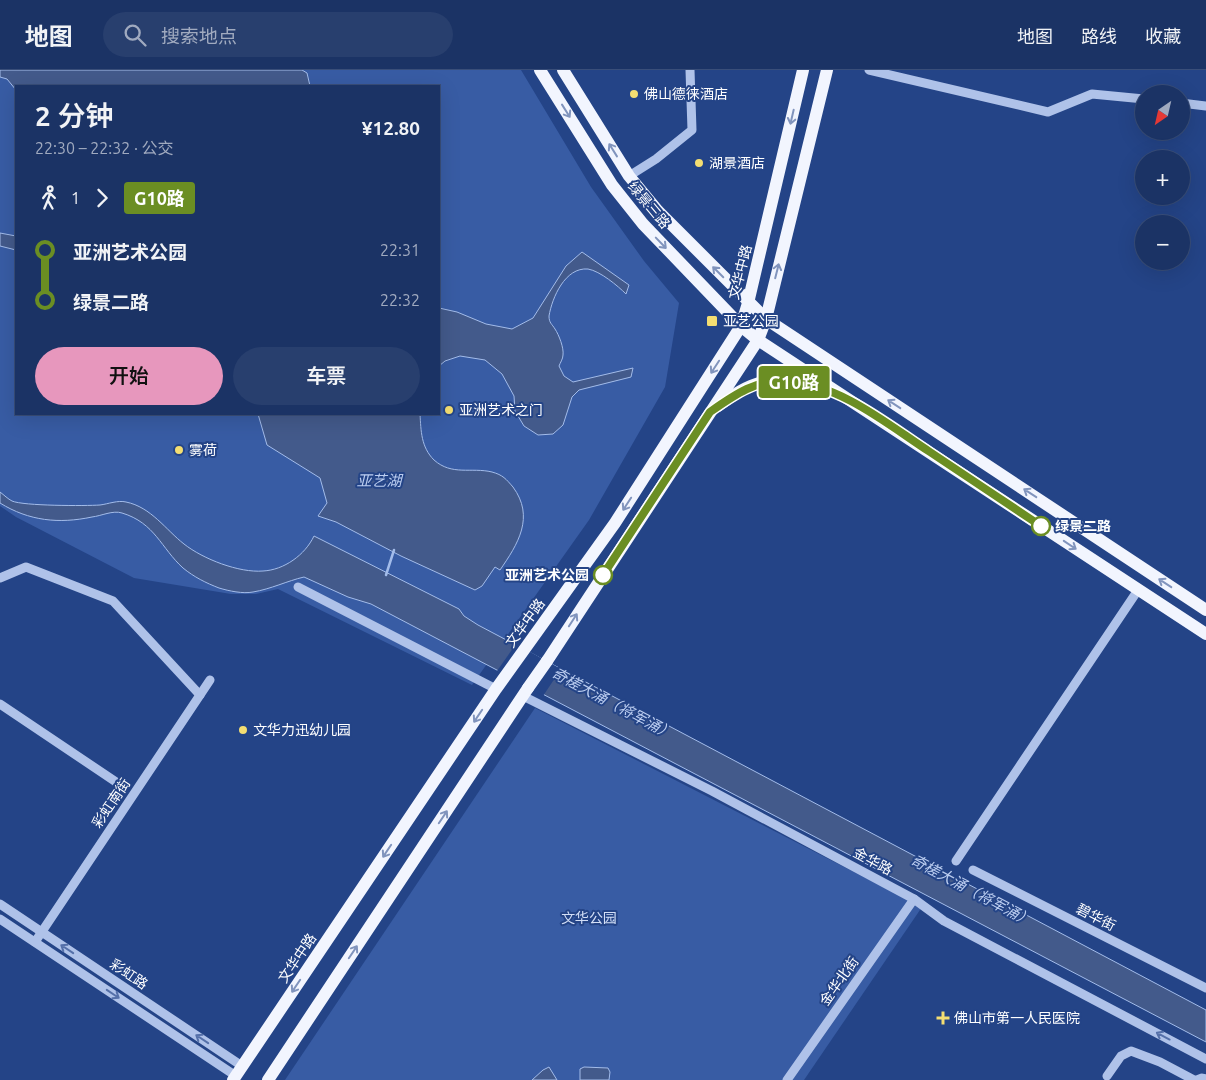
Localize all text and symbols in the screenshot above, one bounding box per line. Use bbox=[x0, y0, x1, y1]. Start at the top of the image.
search box bbox=[103, 12, 453, 57]
icon: search bbox=[121, 21, 149, 49]
text: 地图 bbox=[25, 23, 73, 50]
text: 搜索地点 bbox=[161, 25, 237, 47]
text: 地图 bbox=[1017, 26, 1053, 46]
text: 路线 bbox=[1081, 26, 1117, 46]
text: 收藏 bbox=[1145, 26, 1181, 46]
north arrow bbox=[1135, 85, 1190, 140]
map controls bbox=[1135, 85, 1190, 270]
place label: 佛山德徕酒店 bbox=[644, 86, 728, 102]
marker: 佛山德徕酒店 bbox=[628, 88, 640, 100]
text: 2 分钟 bbox=[35, 100, 113, 131]
one-way arrow bbox=[562, 104, 572, 118]
one-way arrow bbox=[787, 109, 796, 125]
text: ¥12.80 bbox=[362, 117, 420, 139]
text: 22:30 – 22:32 · 公交 bbox=[35, 139, 174, 157]
one-way arrow bbox=[607, 143, 617, 157]
button: + bbox=[1135, 150, 1190, 205]
place label: 湖景酒店 bbox=[709, 155, 765, 171]
marker: 湖景酒店 bbox=[693, 157, 705, 169]
street label: 绿景三路 bbox=[625, 178, 673, 232]
icon: walk bbox=[35, 184, 63, 212]
icon: forward bbox=[88, 184, 116, 212]
text: G10路 bbox=[134, 188, 185, 208]
text: 1 bbox=[71, 189, 80, 207]
button: − bbox=[1135, 215, 1190, 270]
one-way arrow bbox=[655, 237, 667, 249]
text: 亚洲艺术公园 bbox=[73, 241, 187, 263]
text: 22:31 bbox=[380, 241, 420, 259]
street label: 文华中路 bbox=[725, 243, 755, 301]
one-way arrow bbox=[773, 264, 782, 280]
one-way arrow bbox=[712, 266, 724, 278]
text: 绿景二路 bbox=[73, 291, 149, 313]
text: 22:32 bbox=[380, 291, 420, 309]
place label: 亚艺公园 bbox=[723, 313, 779, 329]
marker: 亚艺公园 bbox=[705, 314, 719, 328]
button: 开始 bbox=[35, 347, 223, 405]
button: 车票 bbox=[233, 347, 420, 405]
one-way arrow bbox=[709, 359, 719, 373]
line badge: G10路 bbox=[759, 366, 829, 398]
text: G10路 bbox=[769, 372, 819, 392]
one-way arrow bbox=[888, 398, 902, 408]
place label: 亚洲艺术之门 bbox=[459, 402, 543, 418]
marker: 亚洲艺术之门 bbox=[443, 404, 455, 416]
place label: 雾荷 bbox=[189, 442, 217, 458]
marker: 雾荷 bbox=[173, 444, 185, 456]
water label: 亚艺湖 bbox=[356, 472, 403, 489]
one-way arrow bbox=[1023, 488, 1037, 498]
one-way arrow bbox=[622, 496, 632, 510]
marker: 绿景二路 bbox=[1031, 516, 1051, 536]
place label: 绿景二路 bbox=[1055, 518, 1111, 534]
one-way arrow bbox=[1063, 540, 1077, 550]
marker: 亚洲艺术公园 bbox=[593, 565, 613, 585]
place label: 亚洲艺术公园 bbox=[505, 567, 589, 583]
one-way arrow bbox=[1159, 578, 1173, 588]
street label: 文华中路 bbox=[502, 596, 548, 650]
one-way arrow bbox=[568, 613, 579, 627]
water label: 奇槎大涌（将军涌） bbox=[549, 664, 677, 742]
one-way arrow bbox=[473, 709, 483, 723]
place label: 文华力迅幼儿园 bbox=[253, 722, 351, 738]
marker: 文华力迅幼儿园 bbox=[237, 724, 249, 736]
street label: 彩虹南街 bbox=[89, 775, 133, 831]
one-way arrow bbox=[438, 810, 448, 824]
one-way arrow bbox=[382, 844, 392, 858]
street label: 金华路 bbox=[851, 844, 895, 878]
water label: 奇槎大涌（将军涌） bbox=[908, 851, 1036, 929]
street label: 碧华街 bbox=[1074, 900, 1118, 934]
park label: 文华公园 bbox=[561, 910, 617, 926]
street label: 文华中路 bbox=[275, 930, 319, 986]
one-way arrow bbox=[60, 943, 74, 954]
one-way arrow bbox=[348, 945, 358, 959]
street label: 金华北街 bbox=[816, 953, 862, 1009]
street label: 彩虹路 bbox=[107, 956, 151, 992]
one-way arrow bbox=[291, 978, 301, 992]
one-way arrow bbox=[106, 989, 120, 999]
place label: 佛山市第一人民医院 bbox=[954, 1010, 1080, 1026]
marker: 佛山市第一人民医院 bbox=[936, 1011, 950, 1025]
one-way arrow bbox=[1156, 1031, 1171, 1040]
one-way arrow bbox=[195, 1034, 209, 1044]

